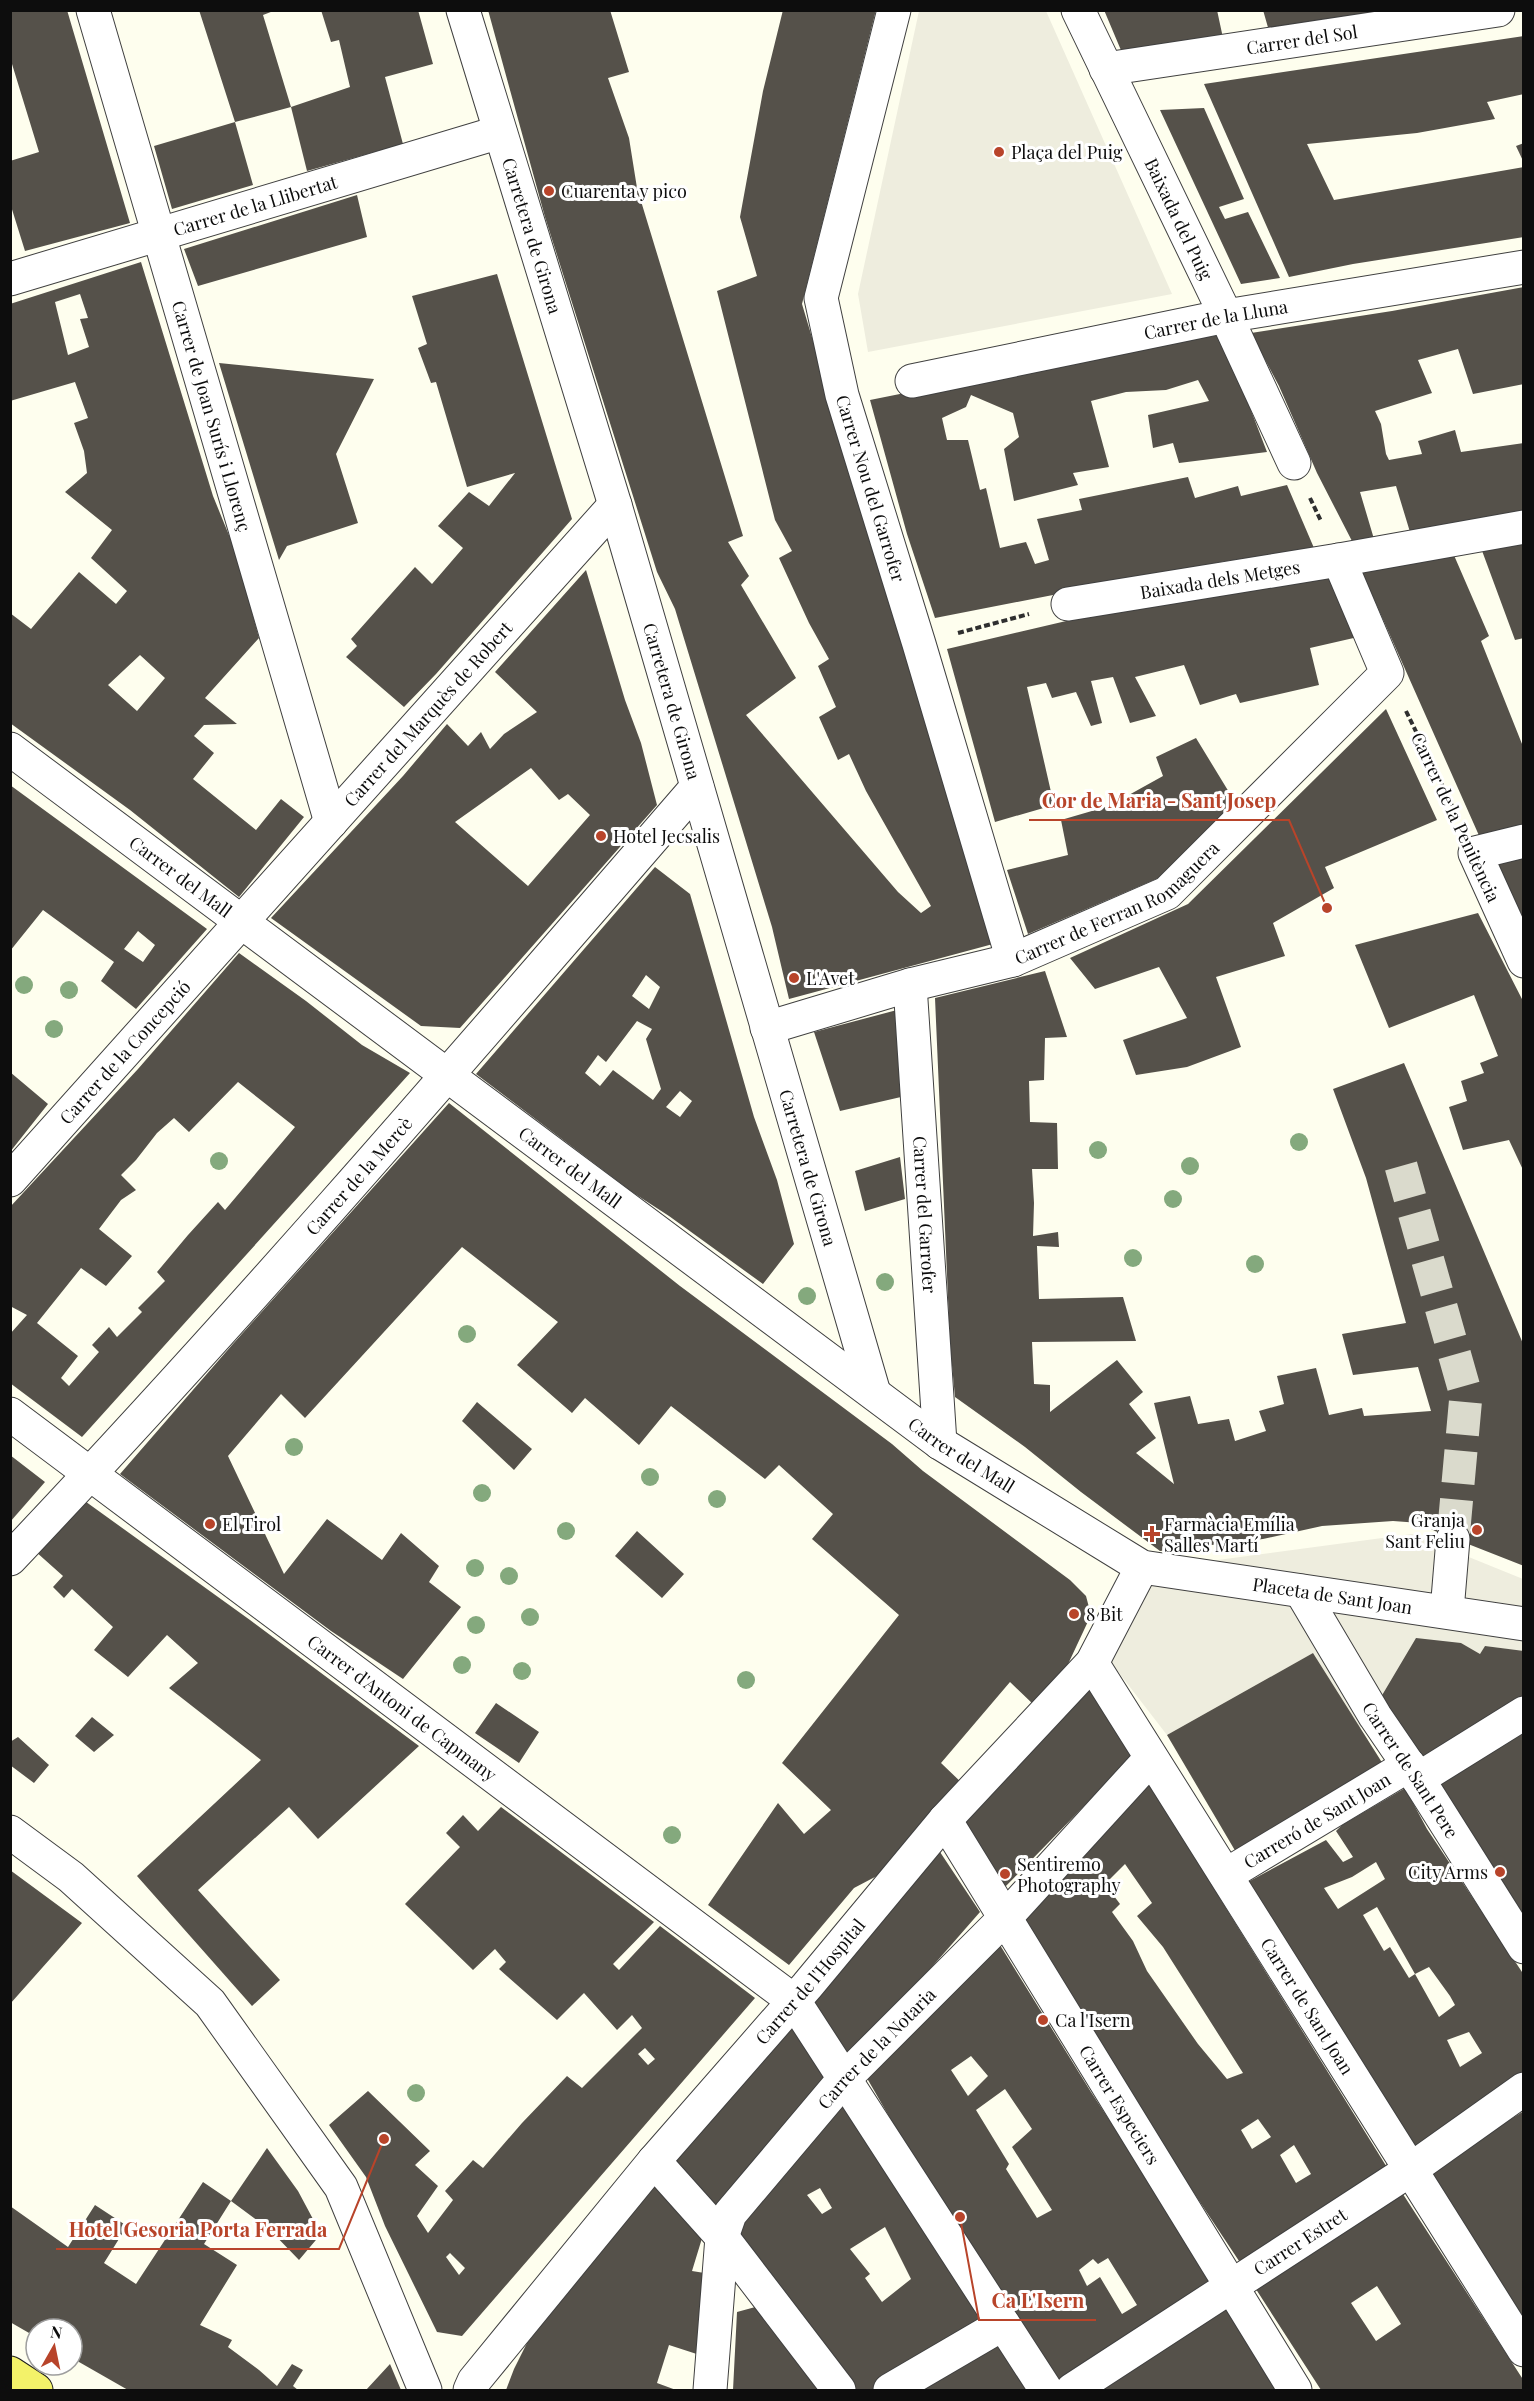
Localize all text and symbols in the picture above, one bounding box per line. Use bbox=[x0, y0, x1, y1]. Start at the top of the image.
street label: Carrer del Sol bbox=[1245, 19, 1359, 60]
place label: Plaça del Puig bbox=[1011, 140, 1123, 164]
marker: Plaça del Puig bbox=[992, 145, 1006, 159]
street label: Baixada del Puig bbox=[1139, 154, 1219, 284]
street label: Carretera de Girona bbox=[497, 155, 568, 317]
street label: Carrer de la Llibertat bbox=[170, 169, 341, 241]
place label: Cuarenta y pico bbox=[561, 179, 687, 203]
marker: Cuarenta y pico bbox=[542, 184, 556, 198]
street label: Carrer de la Lluna bbox=[1142, 294, 1290, 345]
street label: Carrer de Joan Surís i Llorenç bbox=[167, 298, 257, 534]
street label: Carrer Nou del Garrofer bbox=[831, 392, 911, 585]
street label: Baixada dels Metges bbox=[1138, 555, 1302, 604]
street label: Carrer del Marquès de Robert bbox=[338, 616, 518, 812]
street label: Carretera de Girona bbox=[638, 620, 706, 782]
street label: Carrer de la Penitència bbox=[1406, 728, 1506, 906]
callout: Cor de Maria - Sant Josep bbox=[1029, 782, 1289, 820]
text: Cor de Maria - Sant Josep bbox=[1042, 786, 1276, 813]
place label: Hotel Jecsalis bbox=[613, 824, 720, 848]
marker: Hotel Jecsalis bbox=[594, 829, 608, 843]
street label: Carrer del Mall bbox=[124, 830, 237, 923]
street label: Carrer de Ferran Romaguera bbox=[1011, 836, 1224, 970]
place label: L'Avet bbox=[806, 966, 855, 990]
marker: L'Avet bbox=[787, 971, 801, 985]
street label: Carrer de la Concepció bbox=[54, 975, 196, 1129]
street label: Carretera de Girona bbox=[774, 1086, 842, 1249]
street label: Carrer de la Mercè bbox=[300, 1112, 417, 1240]
street label: Carrer del Mall bbox=[514, 1121, 626, 1213]
street label: Carrer del Garrofer bbox=[908, 1135, 942, 1294]
street label: Carrer del Mall bbox=[904, 1412, 1019, 1498]
place label: Granja Sant Feliu bbox=[1385, 1508, 1466, 1553]
place label: El Tirol bbox=[222, 1512, 281, 1536]
place label: Farmàcia Emília Salles Martí bbox=[1164, 1512, 1295, 1557]
marker: El Tirol bbox=[203, 1517, 217, 1531]
marker: Granja Sant Feliu bbox=[1470, 1523, 1484, 1537]
marker: Farmàcia Emília Salles Martí bbox=[1145, 1527, 1159, 1541]
street label: Placeta de Sant Joan bbox=[1251, 1572, 1414, 1619]
place label: 8 Bit bbox=[1086, 1602, 1123, 1626]
marker: 8 Bit bbox=[1067, 1607, 1081, 1621]
street label: Carrer d'Antoni de Capmany bbox=[303, 1629, 502, 1786]
street label: Carrer de Sant Pere bbox=[1357, 1697, 1464, 1843]
street label: Carreró de Sant Joan bbox=[1239, 1767, 1395, 1874]
place label: Sentiremo Photography bbox=[1017, 1852, 1120, 1897]
place label: City Arms bbox=[1408, 1860, 1488, 1884]
marker: City Arms bbox=[1493, 1865, 1507, 1879]
marker: Sentiremo Photography bbox=[998, 1867, 1012, 1881]
street label: Carrer de l'Hospital bbox=[750, 1913, 870, 2049]
street label: Carrer de Sant Joan bbox=[1256, 1933, 1360, 2079]
street label: Carrer de la Notaria bbox=[812, 1982, 941, 2114]
place label: Ca l'Isern bbox=[1055, 2008, 1131, 2032]
marker: Ca l'Isern bbox=[1036, 2013, 1050, 2027]
street label: Carrer Especiers bbox=[1074, 2040, 1166, 2169]
street label: Carrer Estret bbox=[1249, 2202, 1352, 2281]
callout: Hotel Gesoria Porta Ferrada bbox=[56, 2211, 339, 2249]
text: Hotel Gesoria Porta Ferrada bbox=[69, 2215, 328, 2242]
callout: Ca L'Isern bbox=[979, 2282, 1096, 2320]
text: Ca L'Isern bbox=[992, 2286, 1085, 2313]
north arrow bbox=[24, 2317, 84, 2377]
text: N bbox=[49, 2320, 64, 2343]

